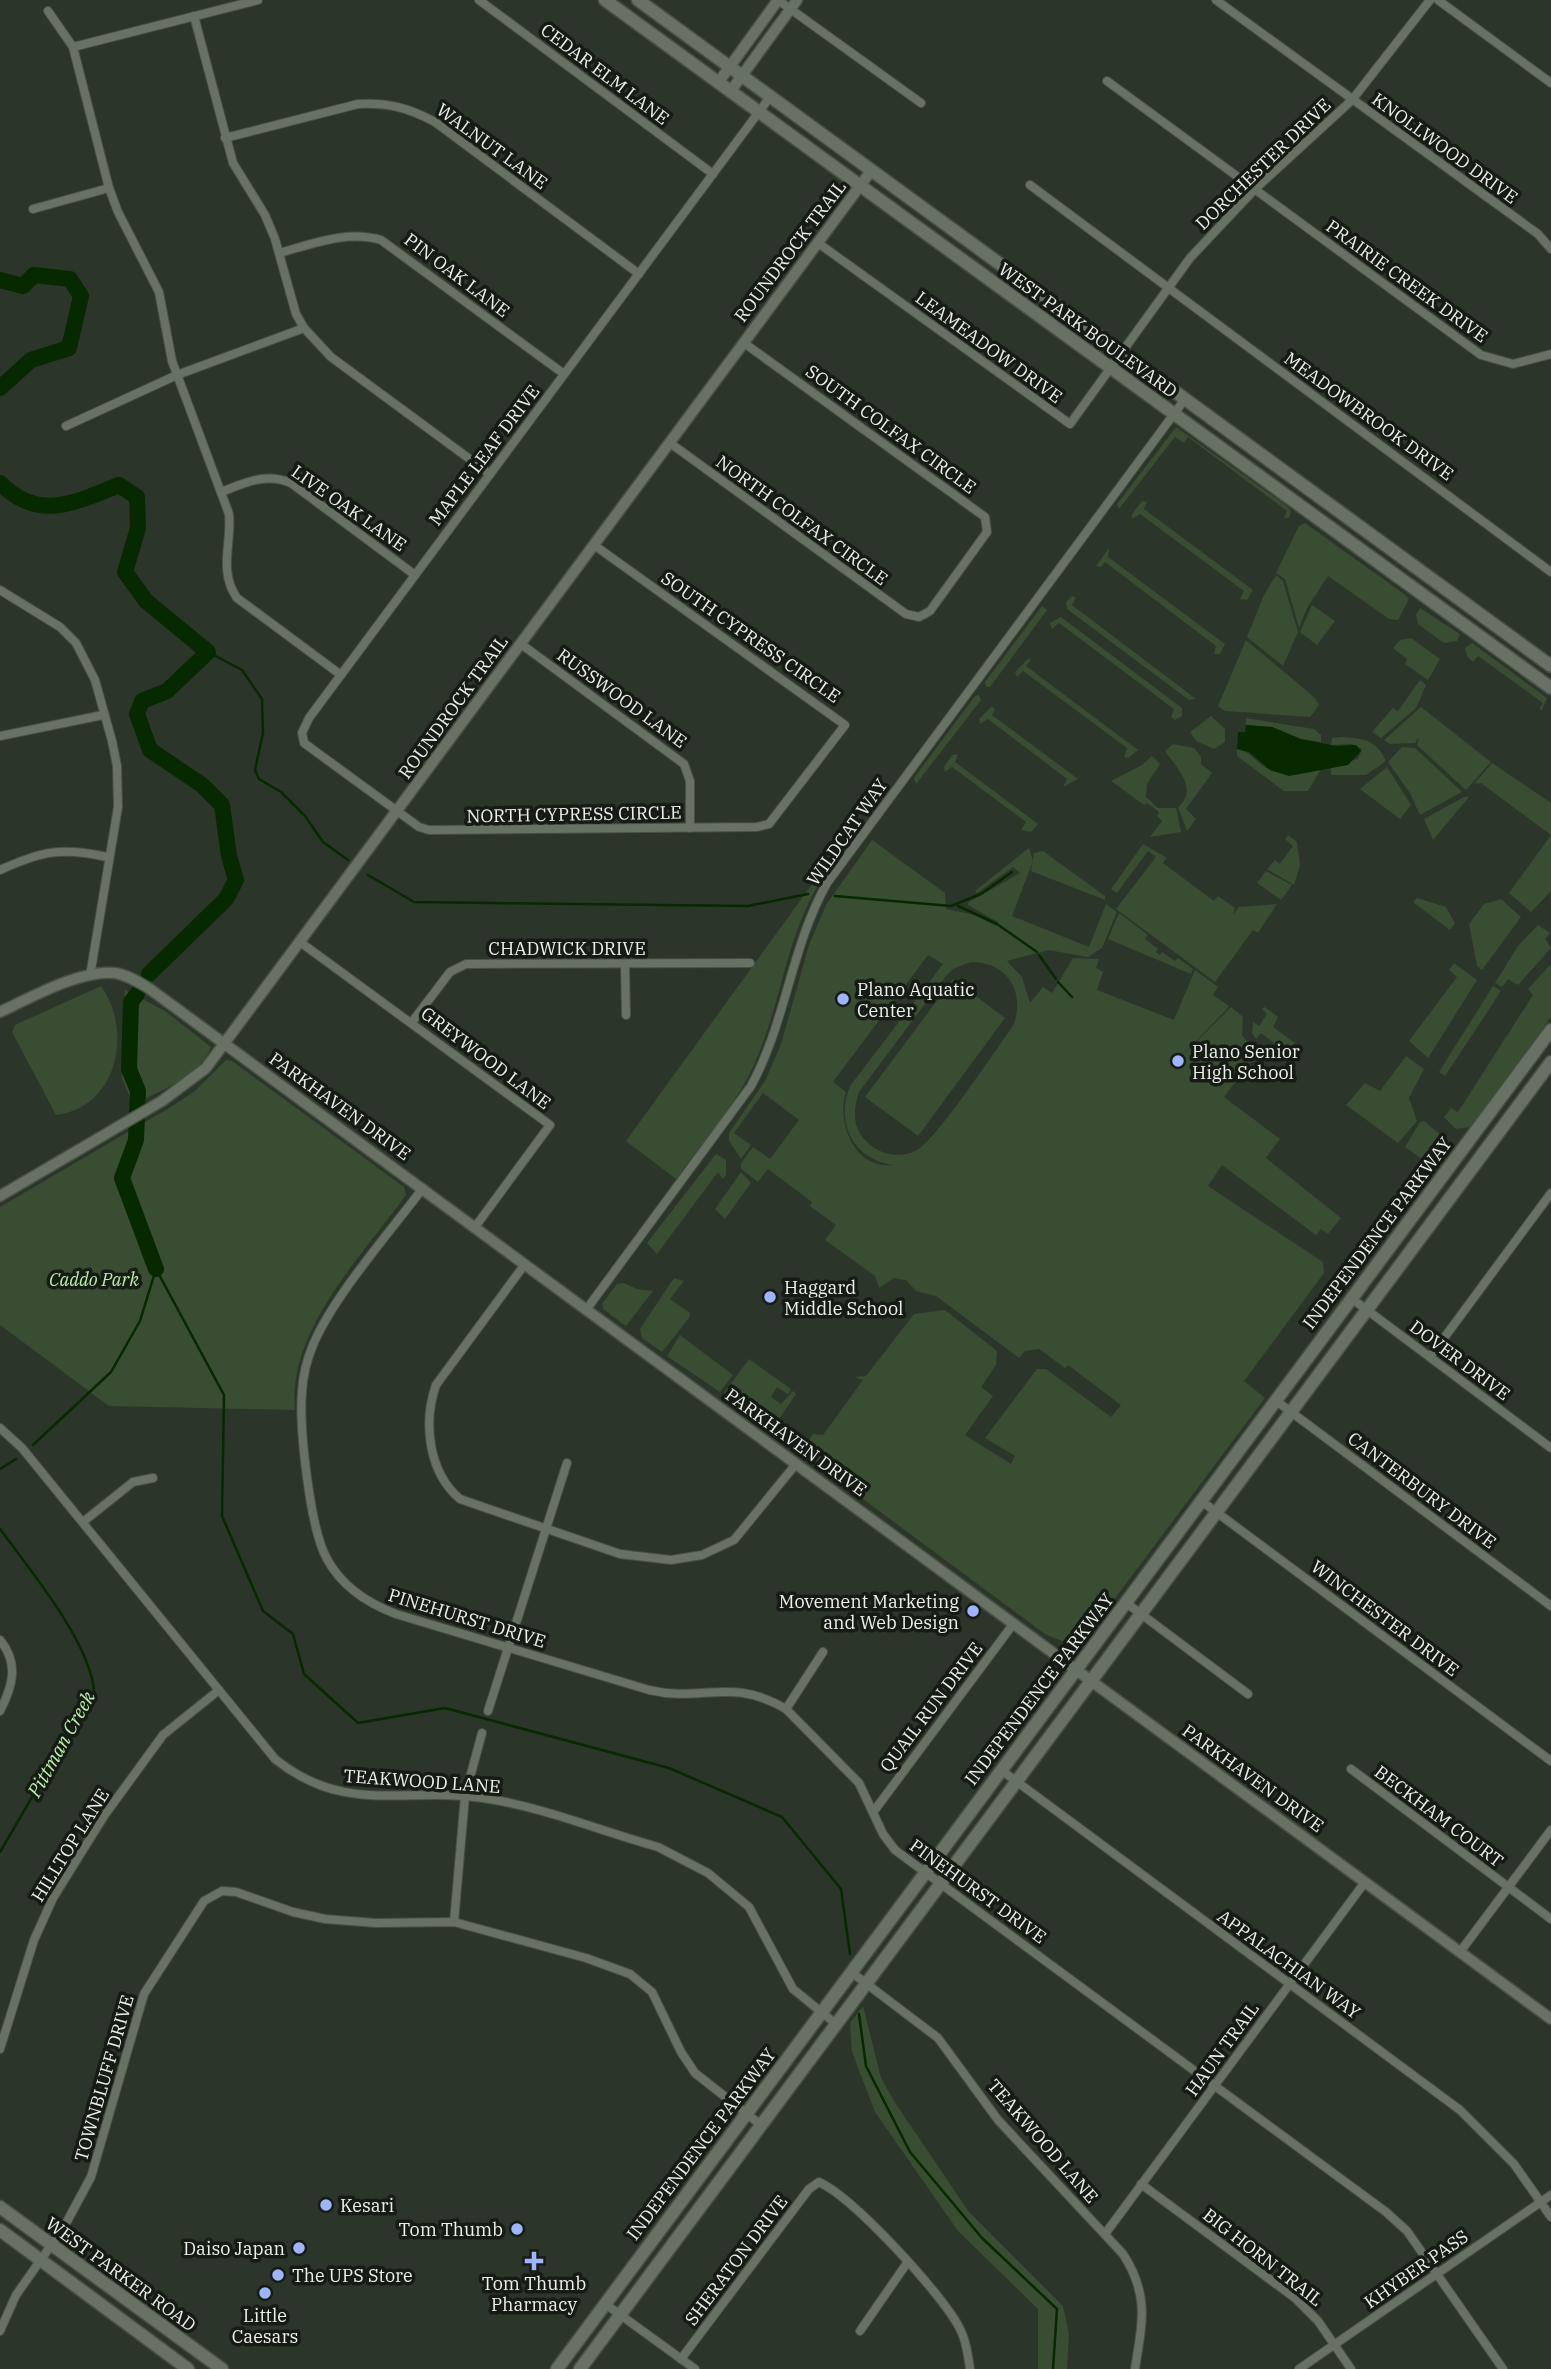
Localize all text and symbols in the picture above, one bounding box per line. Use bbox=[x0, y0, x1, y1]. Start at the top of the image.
street label: CEDAR ELM LANE bbox=[536, 18, 674, 130]
street label: KNOLLWOOD DRIVE bbox=[1368, 87, 1522, 209]
street label: DORCHESTER DRIVE bbox=[1190, 93, 1336, 235]
street label: WALNUT LANE bbox=[432, 98, 552, 194]
street label: ROUNDROCK TRAIL bbox=[729, 176, 851, 326]
street label: PRAIRIE CREEK DRIVE bbox=[1322, 215, 1492, 347]
street label: PIN OAK LANE bbox=[400, 228, 514, 322]
street label: WEST PARK BOULEVARD bbox=[994, 257, 1182, 403]
street label: LEAMEADOW DRIVE bbox=[911, 286, 1067, 408]
street label: MEADOWBROOK DRIVE bbox=[1280, 347, 1458, 485]
street label: SOUTH COLFAX CIRCLE bbox=[801, 360, 981, 498]
street label: MAPLE LEAF DRIVE bbox=[424, 380, 544, 530]
street label: NORTH COLFAX CIRCLE bbox=[712, 450, 892, 590]
street label: LIVE OAK LANE bbox=[287, 460, 411, 556]
street label: SOUTH CYPRESS CIRCLE bbox=[657, 566, 845, 708]
street label: ROUNDROCK TRAIL bbox=[393, 631, 513, 783]
street label: RUSSWOOD LANE bbox=[553, 643, 691, 753]
street label: WILDCAT WAY bbox=[802, 774, 893, 890]
street label: NORTH CYPRESS CIRCLE bbox=[466, 801, 682, 827]
street label: CHADWICK DRIVE bbox=[488, 937, 646, 960]
place label: Plano Aquatic Center bbox=[857, 978, 974, 1022]
marker: Plano Aquatic Center bbox=[835, 991, 851, 1007]
street label: GREYWOOD LANE bbox=[417, 1002, 555, 1114]
place label: Plano Senior High School bbox=[1192, 1040, 1300, 1084]
street label: PARKHAVEN DRIVE bbox=[265, 1047, 415, 1165]
marker: Plano Senior High School bbox=[1170, 1053, 1186, 1069]
street label: INDEPENDENCE PARKWAY bbox=[1297, 1132, 1457, 1333]
park label: Caddo Park bbox=[49, 1268, 139, 1291]
place label: Haggard Middle School bbox=[784, 1276, 903, 1320]
marker: Haggard Middle School bbox=[762, 1289, 778, 1305]
street label: DOVER DRIVE bbox=[1405, 1315, 1515, 1405]
street label: PARKHAVEN DRIVE bbox=[721, 1383, 871, 1501]
street label: CANTERBURY DRIVE bbox=[1343, 1427, 1501, 1553]
street label: WINCHESTER DRIVE bbox=[1306, 1555, 1464, 1681]
street label: PINEHURST DRIVE bbox=[386, 1583, 548, 1653]
street label: INDEPENDENCE PARKWAY bbox=[959, 1588, 1119, 1789]
place label: Movement Marketing and Web Design bbox=[779, 1590, 959, 1634]
marker: Movement Marketing and Web Design bbox=[965, 1603, 981, 1619]
street label: QUAIL RUN DRIVE bbox=[875, 1637, 987, 1777]
water label: Pittman Creek bbox=[21, 1686, 100, 1802]
street label: PARKHAVEN DRIVE bbox=[1178, 1719, 1328, 1837]
street label: BECKHAM COURT bbox=[1370, 1760, 1508, 1872]
street label: TEAKWOOD LANE bbox=[343, 1764, 501, 1798]
street label: HILLTOP LANE bbox=[26, 1784, 114, 1906]
street label: PINEHURST DRIVE bbox=[905, 1834, 1051, 1948]
street label: APPALACHIAN WAY bbox=[1213, 1904, 1366, 2024]
street label: TOWNBLUFF DRIVE bbox=[69, 1992, 139, 2164]
street label: HAUN TRAIL bbox=[1180, 1997, 1264, 2101]
street label: INDEPENDENCE PARKWAY bbox=[621, 2043, 781, 2244]
street label: TEAKWOOD LANE bbox=[983, 2074, 1103, 2208]
street label: SHERATON DRIVE bbox=[680, 2190, 792, 2330]
place label: Kesari bbox=[340, 2194, 395, 2217]
marker: Kesari bbox=[318, 2197, 334, 2213]
street label: BIG HORN TRAIL bbox=[1198, 2203, 1328, 2311]
street label: WEST PARKER ROAD bbox=[41, 2212, 201, 2336]
place label: Tom Thumb bbox=[399, 2218, 503, 2241]
marker: Tom Thumb bbox=[509, 2221, 525, 2237]
street label: KHYBER PASS bbox=[1359, 2225, 1473, 2313]
place label: Daiso Japan bbox=[183, 2237, 285, 2260]
marker: Daiso Japan bbox=[291, 2240, 307, 2256]
marker: Tom Thumb Pharmacy bbox=[526, 2253, 542, 2269]
place label: The UPS Store bbox=[292, 2264, 413, 2287]
marker: The UPS Store bbox=[270, 2267, 286, 2283]
place label: Tom Thumb Pharmacy bbox=[482, 2272, 586, 2316]
marker: Little Caesars bbox=[257, 2285, 273, 2301]
place label: Little Caesars bbox=[232, 2304, 298, 2348]

